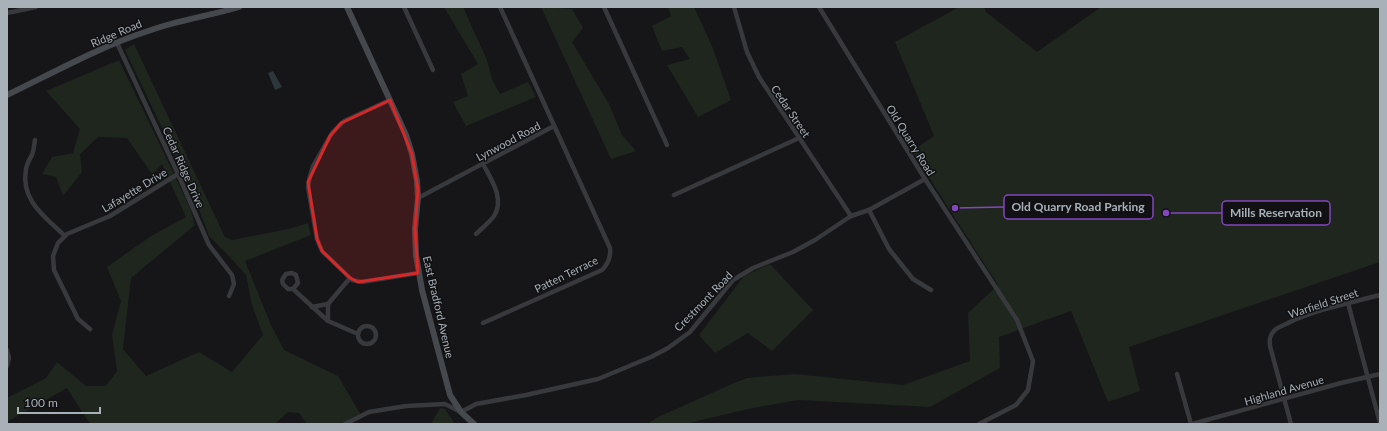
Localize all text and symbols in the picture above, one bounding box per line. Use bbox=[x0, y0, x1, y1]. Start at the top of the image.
street label: Ridge Road bbox=[88, 16, 144, 50]
street label: Cedar Street bbox=[769, 82, 813, 140]
street label: Old Quarry Road bbox=[884, 102, 938, 178]
street label: Lynwood Road bbox=[474, 119, 542, 163]
street label: Cedar Ridge Drive bbox=[160, 124, 208, 210]
street label: Lafayette Drive bbox=[99, 165, 169, 215]
callout: Old Quarry Road Parking bbox=[1004, 195, 1153, 219]
text: Old Quarry Road Parking bbox=[1011, 199, 1145, 214]
callout: Mills Reservation bbox=[1222, 201, 1330, 225]
text: Mills Reservation bbox=[1230, 205, 1322, 220]
street label: Patten Terrace bbox=[532, 253, 600, 295]
street label: East Bradford Avenue bbox=[421, 255, 457, 360]
street label: Crestmont Road bbox=[671, 268, 735, 334]
street label: Warfield Street bbox=[1286, 286, 1360, 320]
street label: Highland Avenue bbox=[1243, 372, 1325, 408]
scale bar bbox=[18, 389, 100, 415]
text: 100 m bbox=[24, 395, 58, 410]

